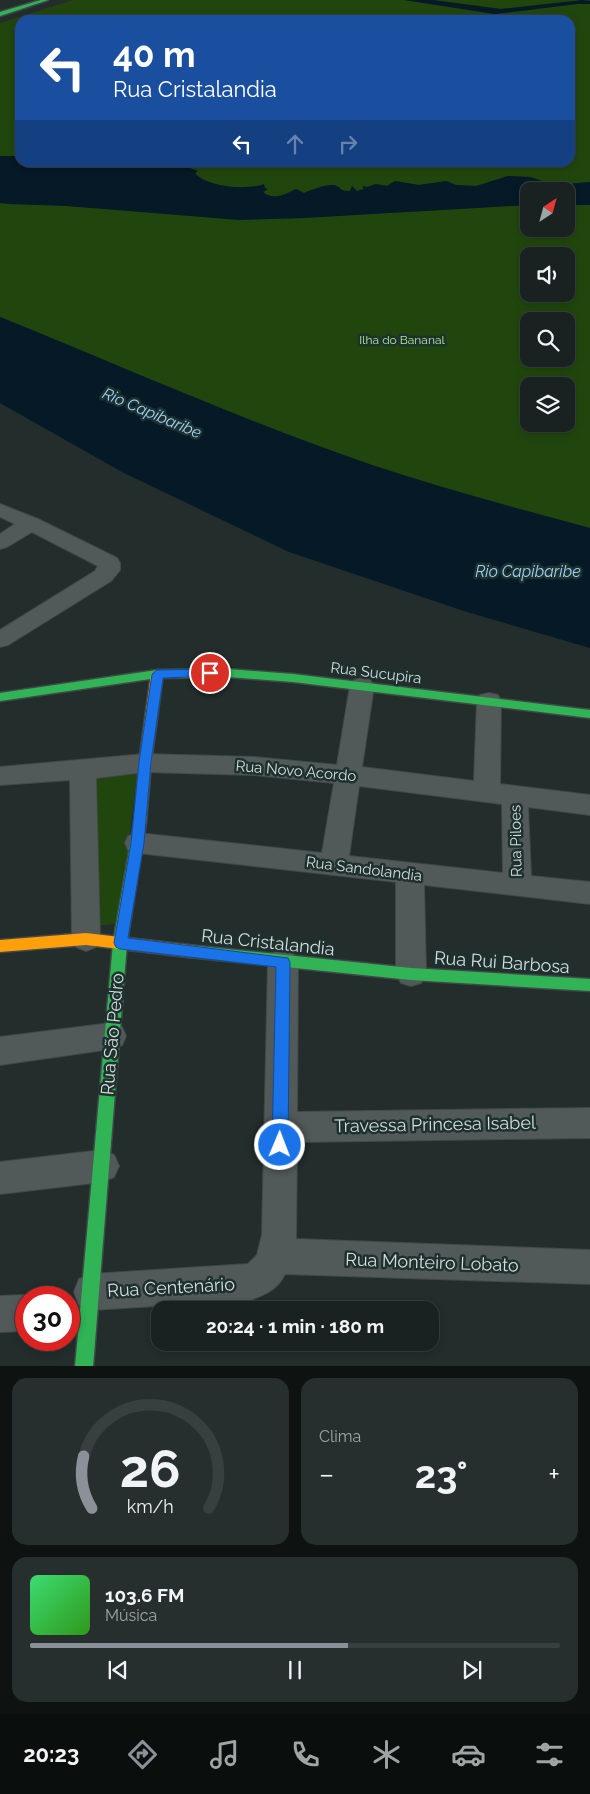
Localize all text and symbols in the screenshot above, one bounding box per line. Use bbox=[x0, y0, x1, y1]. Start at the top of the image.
text: 40 m bbox=[113, 34, 195, 75]
icon: left bbox=[30, 35, 95, 100]
text: Rua Cristalandia bbox=[113, 76, 277, 102]
icon: left bbox=[228, 130, 256, 158]
icon: ahead bbox=[281, 130, 309, 158]
icon: right bbox=[334, 130, 362, 158]
north arrow bbox=[520, 182, 575, 238]
map controls bbox=[520, 182, 575, 432]
button: sound bbox=[520, 247, 575, 302]
button: search bbox=[520, 312, 575, 367]
park label: Ilha do Bananal bbox=[359, 333, 445, 347]
button: layers bbox=[520, 377, 575, 432]
water label: Rio Capibaribe bbox=[100, 384, 205, 443]
water label: Rio Capibaribe bbox=[475, 562, 581, 581]
pin bbox=[189, 652, 231, 694]
street label: Rua Sucupira bbox=[329, 658, 423, 688]
icon: arrive bbox=[196, 659, 224, 687]
street label: Rua Novo Acordo bbox=[235, 757, 357, 785]
street label: Rua Piloes bbox=[506, 805, 526, 877]
street label: Rua Sandolandia bbox=[305, 853, 423, 885]
street label: Rua Cristalandia bbox=[200, 925, 336, 959]
street label: Rua Rui Barbosa bbox=[433, 947, 571, 977]
street label: Rua São Pedro bbox=[96, 972, 128, 1096]
street label: Travessa Princesa Isabel bbox=[334, 1112, 536, 1136]
position arrow bbox=[253, 1118, 305, 1170]
street label: Rua Monteiro Lobato bbox=[345, 1248, 519, 1276]
street label: Rua Centenário bbox=[107, 1273, 236, 1301]
speed limit sign: 30 bbox=[15, 1286, 80, 1351]
text: 20:24 · 1 min · 180 m bbox=[206, 1315, 384, 1337]
text: Clima bbox=[319, 1427, 361, 1446]
text: 26 bbox=[120, 1438, 181, 1499]
text: 23° bbox=[415, 1452, 468, 1497]
text: − bbox=[319, 1458, 334, 1491]
text: + bbox=[548, 1458, 560, 1491]
text: km/h bbox=[127, 1496, 174, 1517]
text: 103.6 FM bbox=[105, 1584, 184, 1606]
text: Música bbox=[105, 1606, 157, 1625]
icon: previous bbox=[104, 1656, 132, 1684]
icon: pause bbox=[281, 1656, 309, 1684]
icon: next bbox=[458, 1656, 486, 1684]
icon: directions bbox=[125, 1737, 160, 1772]
icon: music bbox=[207, 1737, 242, 1772]
icon: phone bbox=[288, 1737, 323, 1772]
icon: climate bbox=[369, 1737, 404, 1772]
icon: car bbox=[451, 1737, 486, 1772]
icon: filters bbox=[532, 1737, 567, 1772]
text: 20:23 bbox=[23, 1741, 79, 1767]

